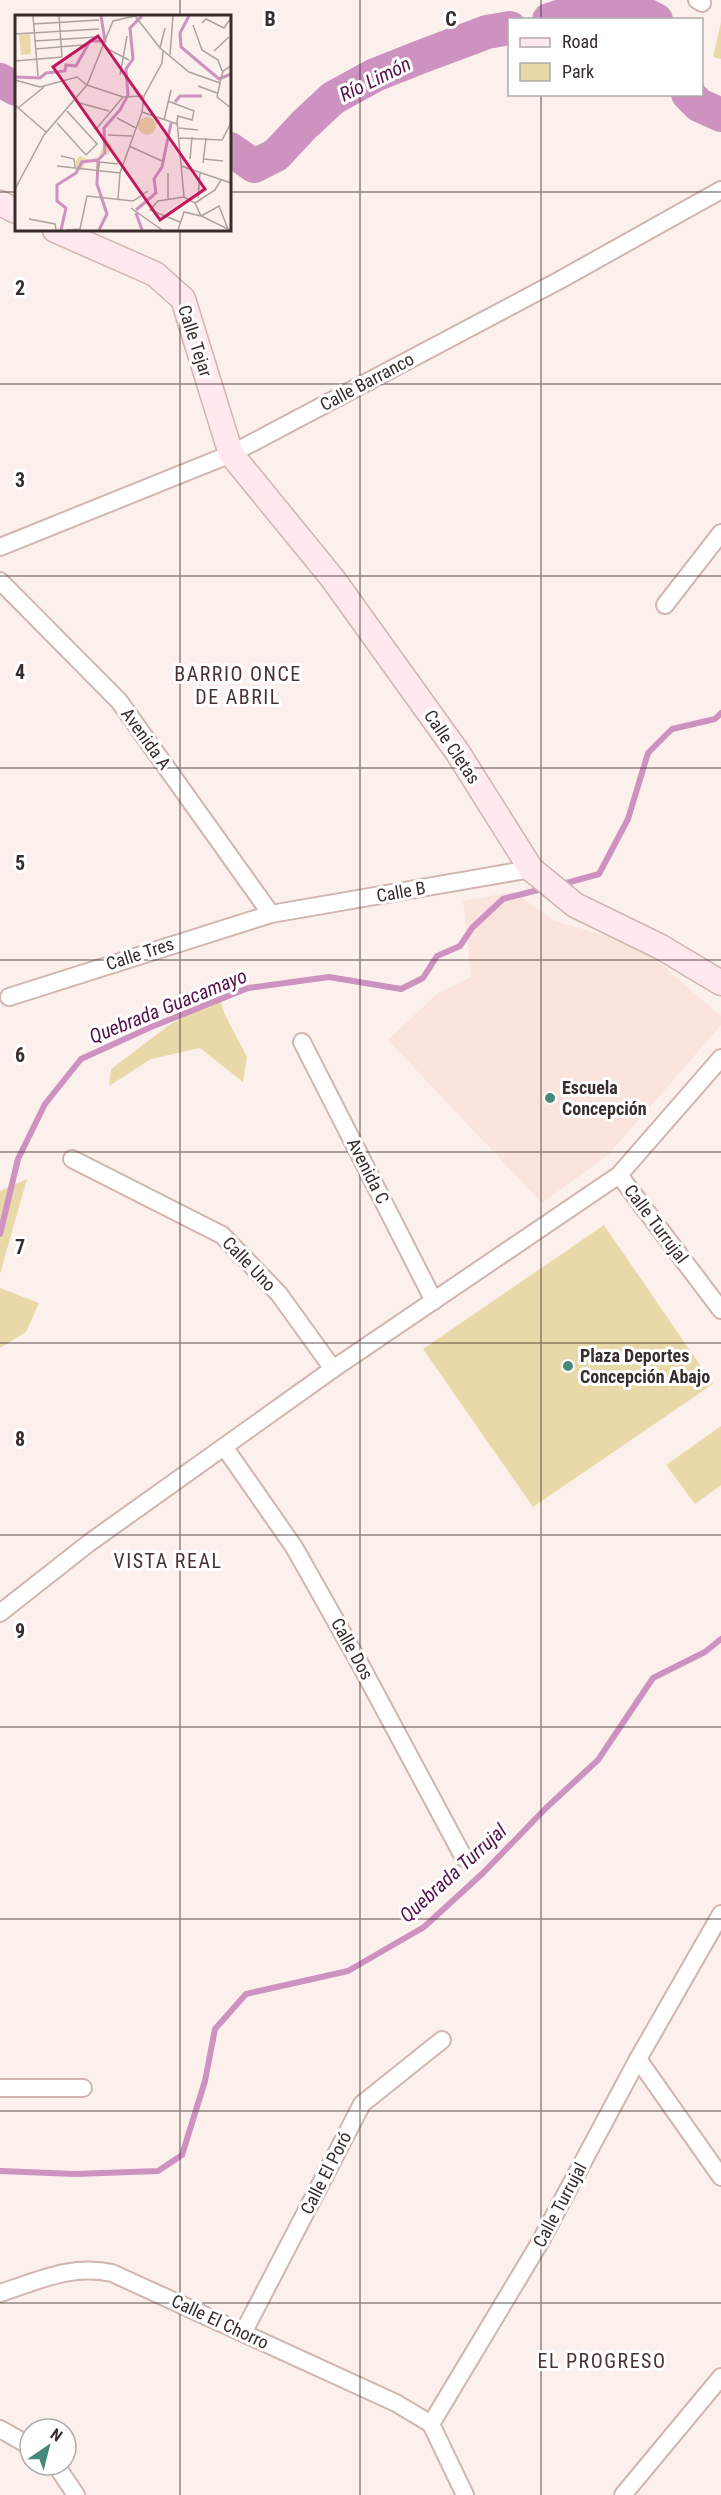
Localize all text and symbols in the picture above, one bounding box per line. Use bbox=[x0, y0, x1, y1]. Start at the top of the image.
text: B bbox=[264, 7, 276, 31]
text: C bbox=[445, 7, 457, 31]
inset map bbox=[15, 15, 231, 231]
legend bbox=[508, 18, 703, 96]
text: Road bbox=[562, 31, 598, 52]
water label: Río Limón bbox=[335, 51, 415, 107]
text: Park bbox=[562, 61, 594, 82]
text: 2 bbox=[15, 276, 25, 300]
street label: Calle Tejar bbox=[174, 302, 217, 380]
street label: Calle Barranco bbox=[316, 348, 417, 415]
text: 3 bbox=[15, 468, 25, 492]
text: 4 bbox=[15, 660, 25, 684]
district label: BARRIO ONCE DE ABRIL bbox=[174, 662, 302, 709]
street label: Avenida A bbox=[117, 704, 176, 774]
street label: Calle Cletas bbox=[420, 706, 485, 788]
text: 5 bbox=[15, 851, 25, 875]
street label: Calle B bbox=[375, 877, 427, 906]
street label: Calle Tres bbox=[103, 933, 176, 974]
water label: Quebrada Guacamayo bbox=[86, 963, 250, 1049]
text: 6 bbox=[15, 1043, 25, 1067]
place label: Escuela Concepción bbox=[562, 1077, 647, 1119]
marker: Escuela Concepción bbox=[543, 1091, 557, 1105]
street label: Avenida C bbox=[343, 1135, 394, 1207]
street label: Calle Turrujal bbox=[620, 1180, 693, 1267]
street label: Calle Uno bbox=[218, 1232, 280, 1295]
text: 7 bbox=[15, 1235, 25, 1259]
place label: Plaza Deportes Concepción Abajo bbox=[580, 1345, 710, 1387]
marker: Plaza Deportes Concepción Abajo bbox=[561, 1359, 575, 1373]
text: 8 bbox=[15, 1427, 25, 1451]
district label: VISTA REAL bbox=[114, 1549, 222, 1573]
street label: Calle Dos bbox=[327, 1614, 378, 1683]
text: 9 bbox=[15, 1619, 25, 1643]
water label: Quebrada Turrujal bbox=[395, 1818, 512, 1927]
street label: Calle El Poró bbox=[296, 2128, 355, 2218]
street label: Calle Turrujal bbox=[528, 2159, 591, 2251]
street label: Calle El Chorro bbox=[168, 2290, 272, 2353]
district label: EL PROGRESO bbox=[537, 2349, 667, 2373]
north arrow bbox=[18, 2417, 78, 2477]
text: N bbox=[47, 2425, 66, 2446]

